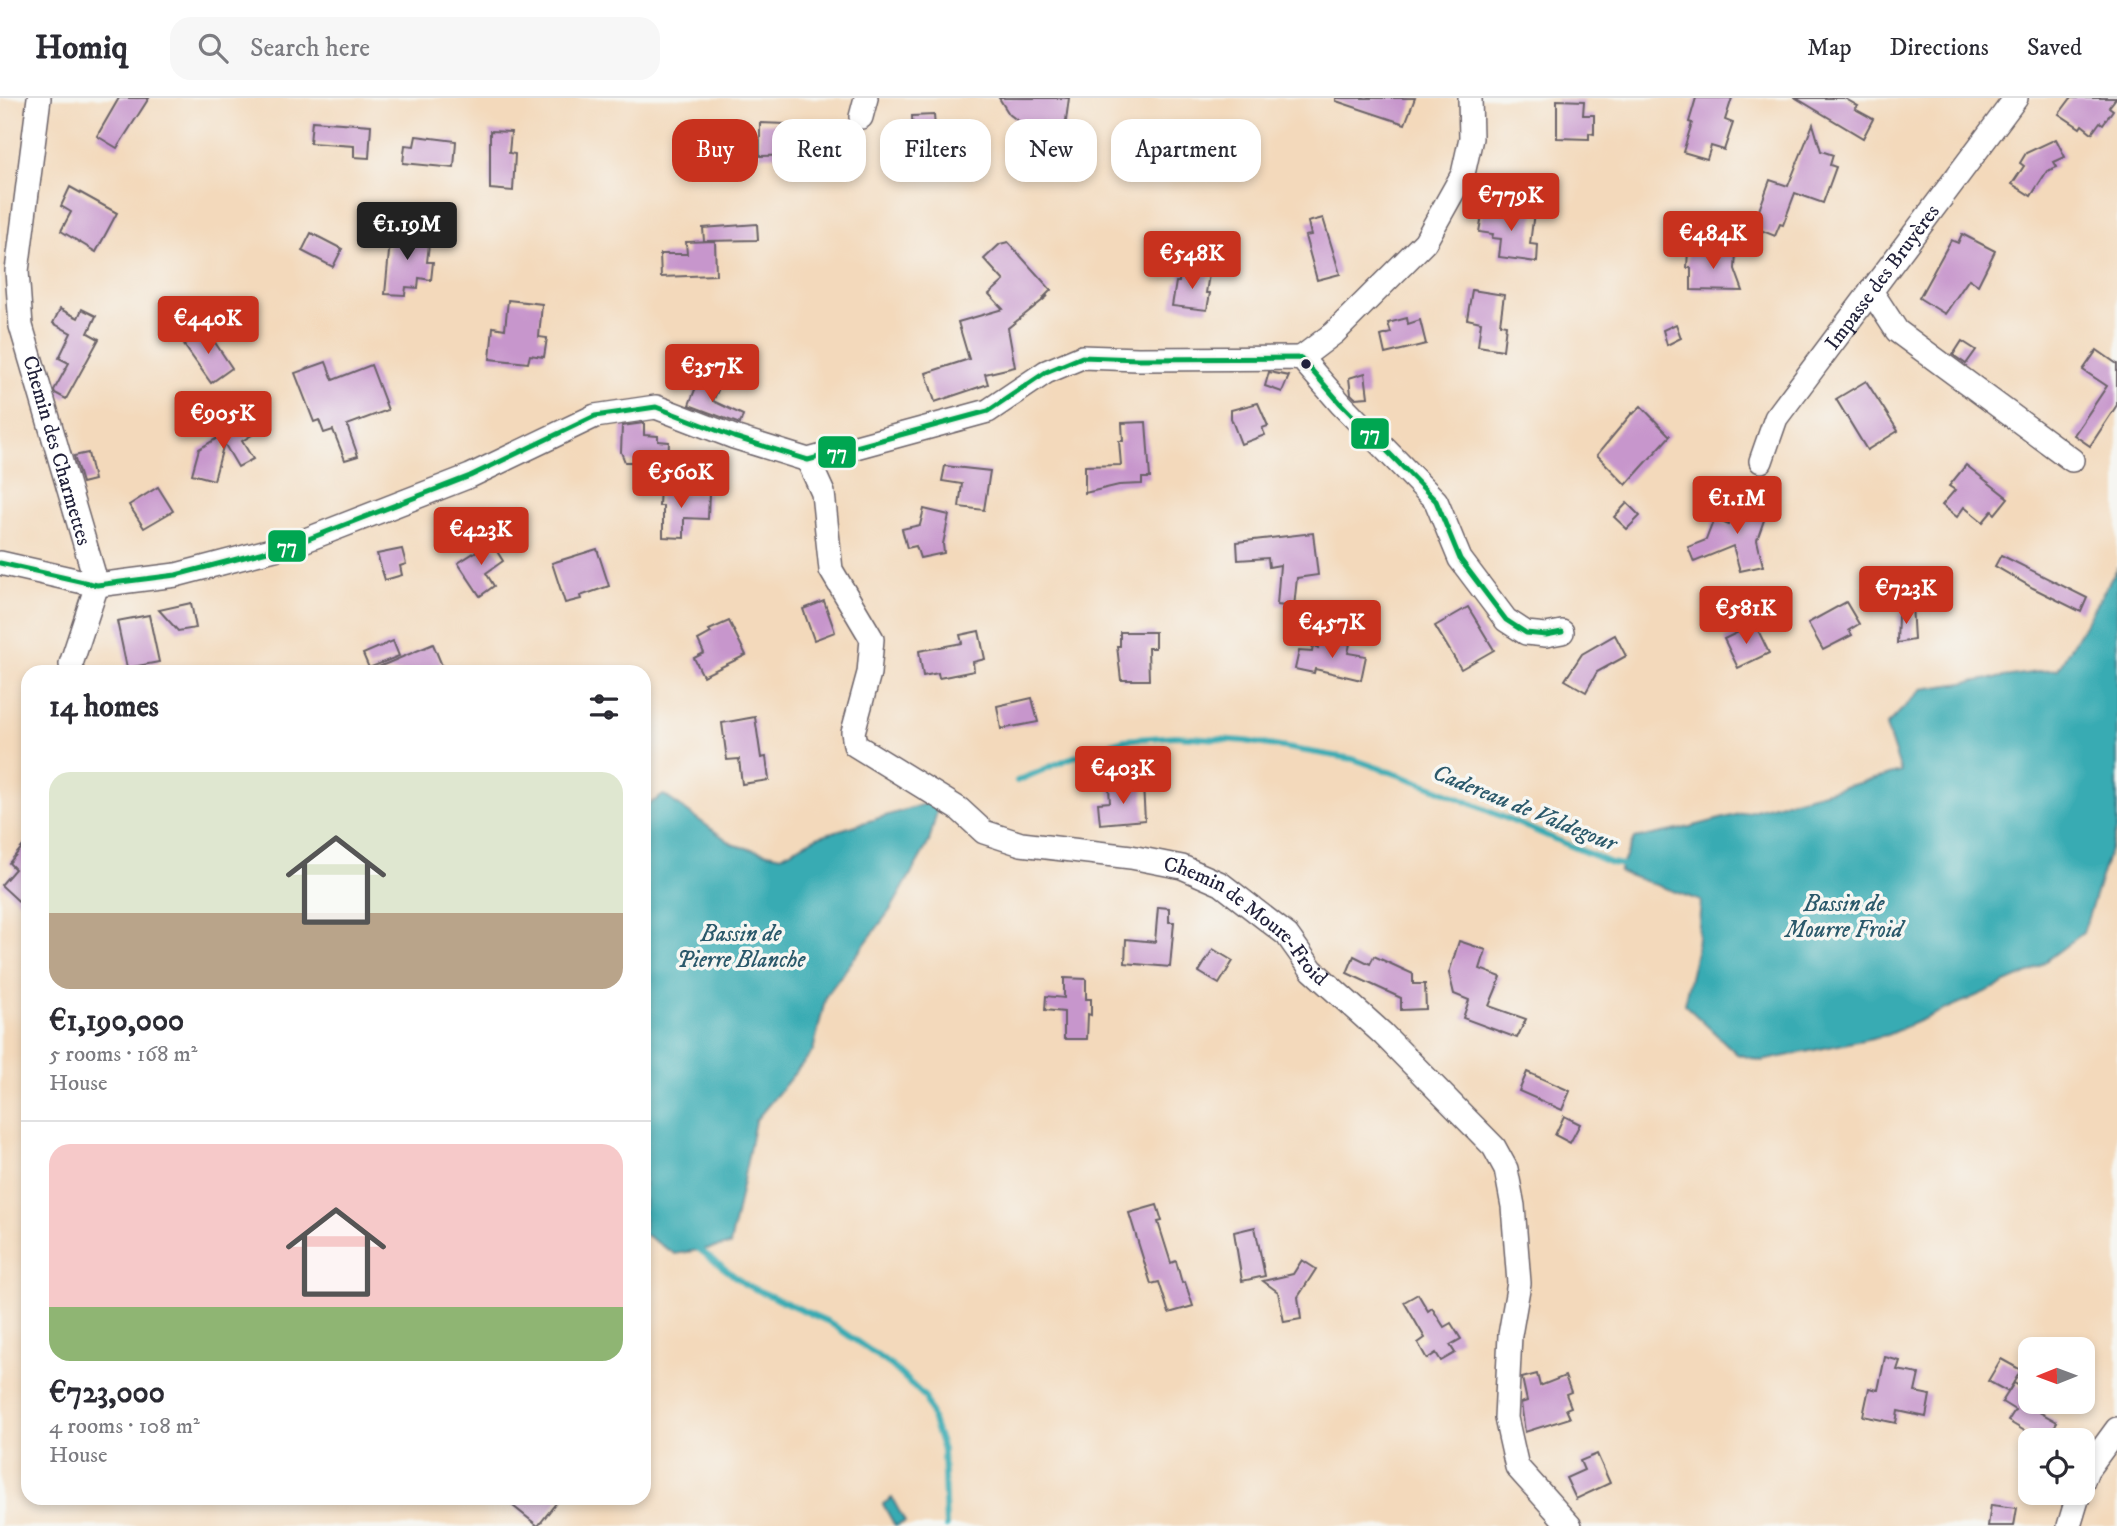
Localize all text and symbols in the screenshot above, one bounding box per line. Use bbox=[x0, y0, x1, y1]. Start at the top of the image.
search box bbox=[170, 17, 660, 80]
text: Homiq bbox=[35, 28, 128, 69]
icon: search bbox=[194, 29, 232, 67]
text: Search here bbox=[250, 32, 370, 65]
text: Map bbox=[1807, 33, 1852, 63]
text: Directions bbox=[1890, 33, 1989, 63]
text: Saved bbox=[2027, 33, 2082, 63]
chip: Buy bbox=[672, 119, 758, 182]
chip: Rent bbox=[772, 119, 866, 182]
chip: Filters bbox=[880, 119, 991, 182]
chip: New bbox=[1005, 119, 1097, 182]
chip: Apartment bbox=[1111, 119, 1261, 182]
pin: €779K bbox=[1462, 174, 1560, 233]
text: €779K bbox=[1478, 181, 1544, 210]
street label: Impasse des Bruyères bbox=[1820, 200, 1946, 355]
pin: €1.19M bbox=[350, 202, 464, 262]
text: €1.19M bbox=[373, 210, 441, 239]
pin: €484K bbox=[1664, 212, 1762, 271]
text: €484K bbox=[1679, 219, 1747, 248]
pin: €548K bbox=[1143, 232, 1241, 291]
text: €548K bbox=[1160, 239, 1224, 268]
pin: €440K bbox=[159, 296, 257, 356]
text: €440K bbox=[174, 304, 242, 333]
pin: €357K bbox=[663, 344, 761, 404]
text: €357K bbox=[681, 352, 743, 381]
street label: Chemin des Charmettes bbox=[16, 353, 97, 548]
unlabelled marker bbox=[1299, 357, 1313, 371]
pin: €905K bbox=[174, 392, 272, 451]
text: €905K bbox=[191, 399, 255, 428]
line badge: 77 bbox=[1350, 417, 1390, 450]
text: 77 bbox=[1360, 423, 1380, 446]
line badge: 77 bbox=[817, 435, 857, 469]
text: 77 bbox=[827, 442, 847, 465]
pin: €560K bbox=[632, 450, 730, 510]
text: €560K bbox=[648, 458, 714, 487]
pin: €1.1M bbox=[1688, 476, 1786, 536]
text: €1.1M bbox=[1709, 484, 1765, 513]
pin: €423K bbox=[432, 508, 530, 567]
text: €423K bbox=[450, 515, 512, 544]
line badge: 77 bbox=[267, 529, 307, 563]
text: 77 bbox=[277, 536, 297, 559]
pin: €723K bbox=[1857, 566, 1955, 626]
text: €723K bbox=[1875, 574, 1937, 603]
pin: €581K bbox=[1697, 587, 1795, 646]
text: €581K bbox=[1716, 594, 1776, 623]
pin: €457K bbox=[1283, 601, 1381, 660]
text: €457K bbox=[1299, 608, 1365, 637]
icon: filters bbox=[585, 688, 623, 726]
text: 14 homes bbox=[49, 689, 159, 726]
pin: €403K bbox=[1074, 746, 1172, 806]
text: €403K bbox=[1091, 754, 1155, 783]
water label: Cadereau de Valdegour bbox=[1428, 758, 1622, 859]
icon: home bbox=[273, 817, 399, 943]
street label: Chemin de Moure-Froid bbox=[1162, 852, 1333, 992]
water label: Bassin de Mourre Froid bbox=[1783, 890, 1906, 945]
water label: Bassin de Pierre Blanche bbox=[677, 920, 806, 975]
text: €1,190,000 bbox=[49, 1003, 184, 1040]
text: 5 rooms · 168 m² bbox=[49, 1040, 197, 1069]
text: House bbox=[49, 1069, 107, 1098]
icon: home bbox=[273, 1189, 399, 1315]
north arrow bbox=[2018, 1337, 2095, 1414]
map controls bbox=[2018, 1337, 2095, 1505]
text: €723,000 bbox=[49, 1375, 165, 1412]
text: 4 rooms · 108 m² bbox=[49, 1412, 200, 1441]
button: locate bbox=[2018, 1428, 2095, 1505]
text: House bbox=[49, 1441, 107, 1470]

